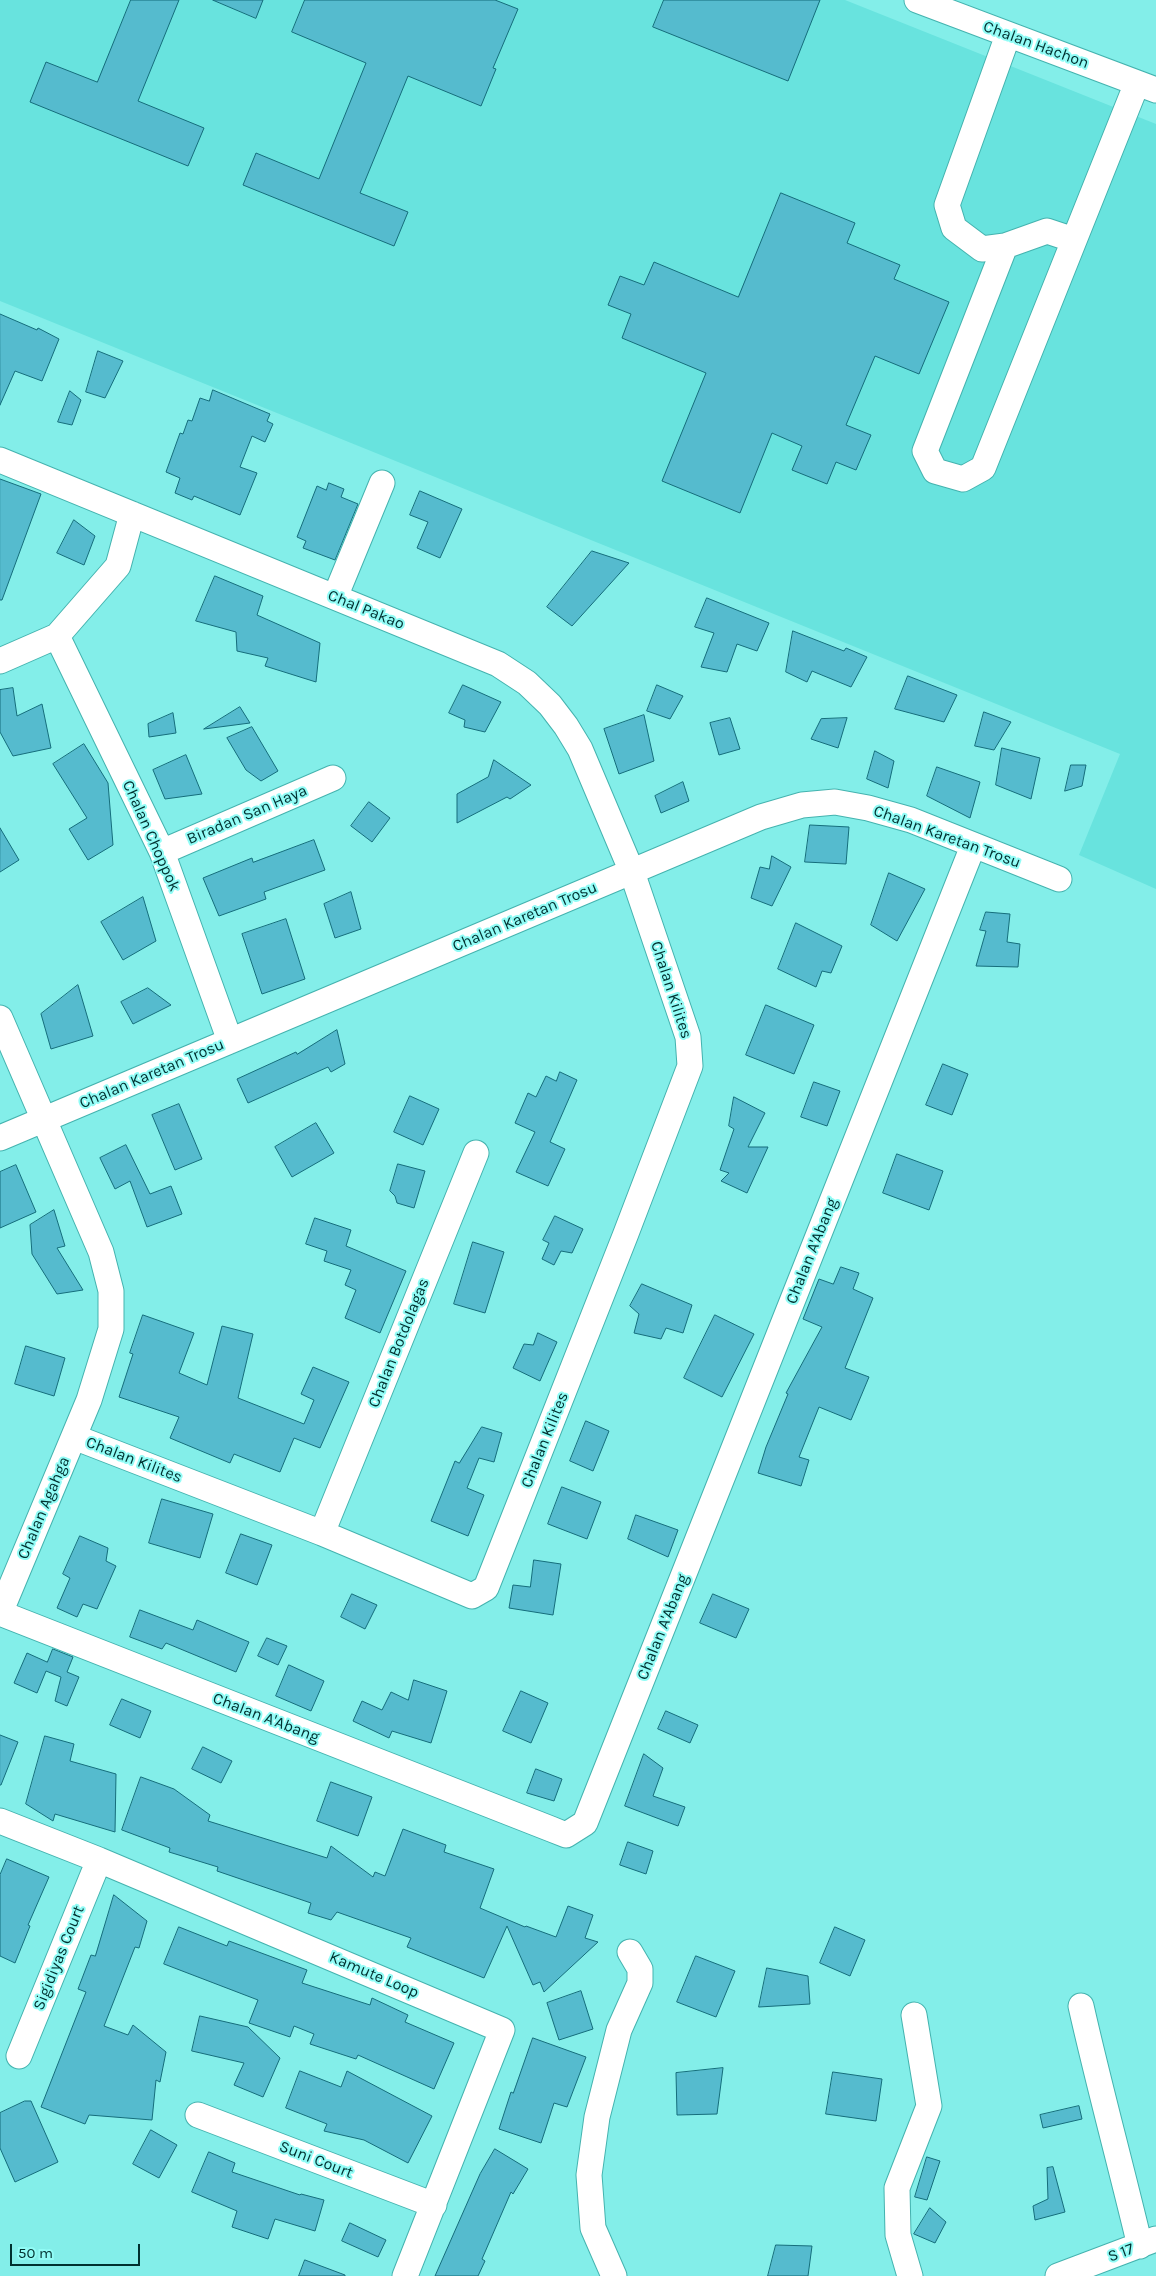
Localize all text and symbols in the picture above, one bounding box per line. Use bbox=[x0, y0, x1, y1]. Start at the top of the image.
street label: Chalan Hachon bbox=[981, 17, 1091, 73]
street label: Chal Pakao bbox=[325, 586, 407, 634]
street label: Chalan Choppok bbox=[118, 777, 184, 895]
street label: Biradan San Haya bbox=[184, 781, 310, 849]
street label: Chalan Karetan Trosu bbox=[871, 801, 1023, 873]
street label: Chalan Karetan Trosu bbox=[450, 878, 600, 956]
street label: Chalan Kilites bbox=[646, 939, 696, 1041]
street label: Chalan Karetan Trosu bbox=[77, 1035, 227, 1113]
street label: Chalan A'Abang bbox=[782, 1195, 842, 1307]
street label: Chalan Botdolagas bbox=[364, 1276, 434, 1410]
street label: Chalan Kilites bbox=[517, 1389, 573, 1491]
street label: Chalan Kilites bbox=[83, 1433, 185, 1487]
street label: Chalan Agahga bbox=[14, 1454, 74, 1562]
street label: Chalan A'Abang bbox=[633, 1571, 693, 1683]
street label: Chalan A'Abang bbox=[210, 1689, 322, 1747]
street label: Sigidiyas Court bbox=[29, 1903, 89, 2013]
street label: Kamute Loop bbox=[326, 1947, 422, 2003]
street label: Suni Court bbox=[276, 2137, 356, 2183]
scale bar bbox=[12, 2234, 142, 2266]
street label: S 17 bbox=[1105, 2239, 1137, 2267]
text: 50 m bbox=[18, 2244, 53, 2262]

